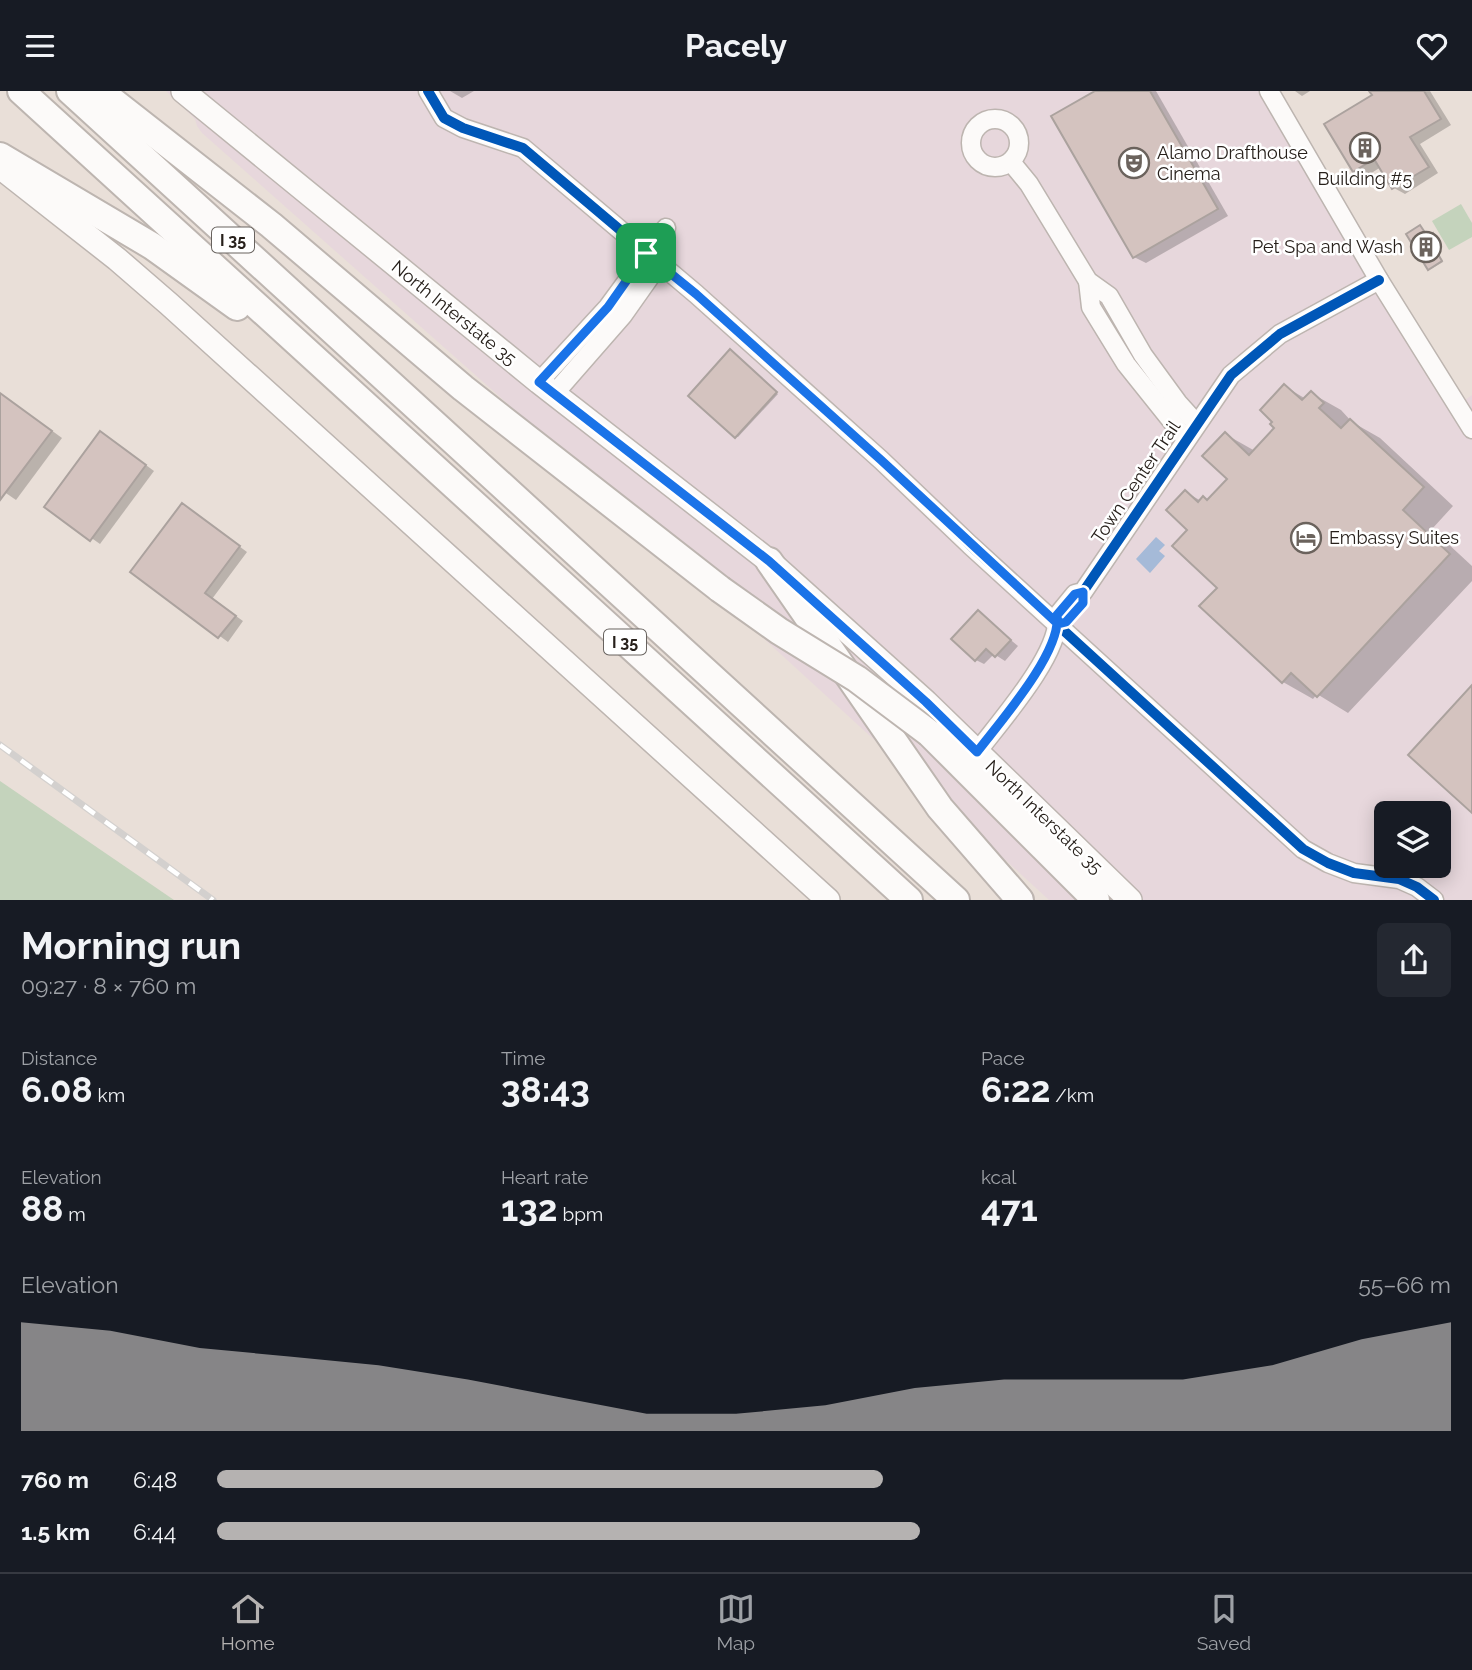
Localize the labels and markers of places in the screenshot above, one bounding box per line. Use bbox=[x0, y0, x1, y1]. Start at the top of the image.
building icon: Building #5 bbox=[1348, 131, 1382, 165]
place label: Alamo Drafthouse Cinema bbox=[1157, 142, 1308, 184]
theatre icon: Alamo Drafthouse Cinema bbox=[1117, 146, 1151, 180]
place label: Building #5 bbox=[1318, 168, 1413, 189]
pin bbox=[616, 223, 676, 283]
building icon: Pet Spa and Wash bbox=[1409, 230, 1443, 264]
place label: Pet Spa and Wash bbox=[1252, 236, 1403, 257]
hotel icon: Embassy Suites bbox=[1289, 521, 1323, 555]
place label: Embassy Suites bbox=[1329, 527, 1459, 548]

